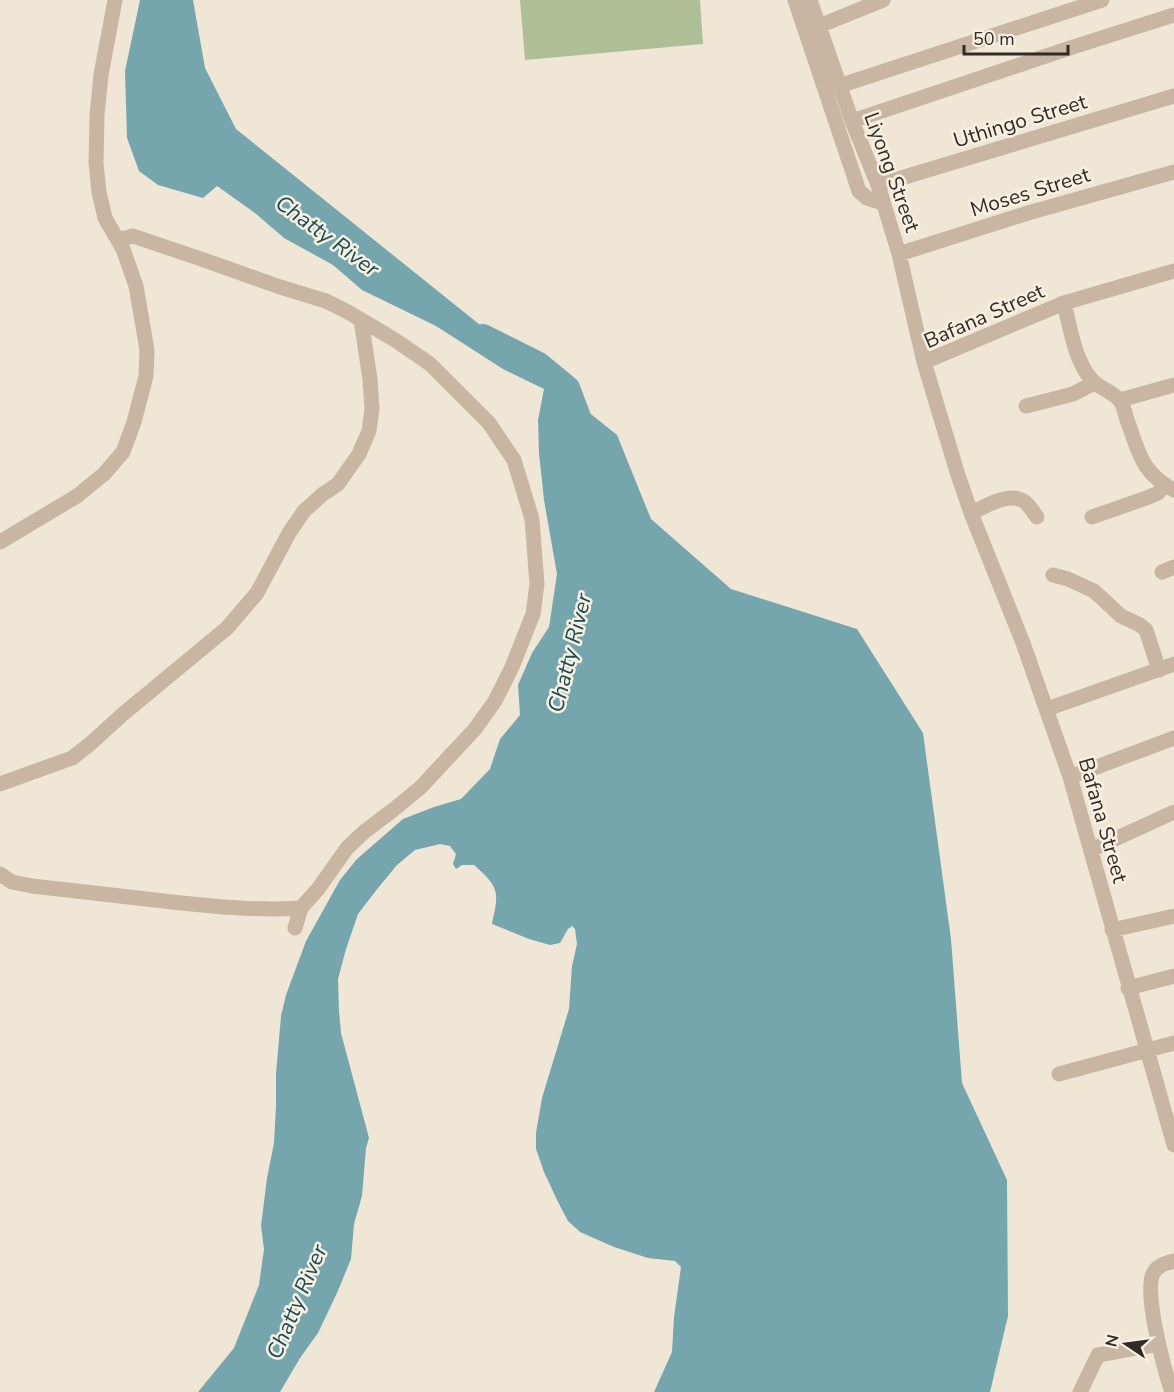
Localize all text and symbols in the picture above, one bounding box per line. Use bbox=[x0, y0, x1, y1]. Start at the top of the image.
scale bar bbox=[964, 18, 1068, 56]
text: 50 m bbox=[973, 27, 1015, 51]
street label: Uthingo Street bbox=[950, 87, 1091, 155]
street label: Liyong Street bbox=[857, 108, 927, 236]
street label: Moses Street bbox=[967, 160, 1094, 223]
water label: Chatty River bbox=[269, 188, 386, 285]
street label: Bafana Street bbox=[919, 277, 1049, 355]
water label: Chatty River bbox=[541, 589, 600, 716]
street label: Bafana Street bbox=[1072, 754, 1134, 887]
water label: Chatty River bbox=[259, 1239, 335, 1364]
north arrow bbox=[1096, 1314, 1156, 1374]
text: N bbox=[1100, 1333, 1124, 1349]

